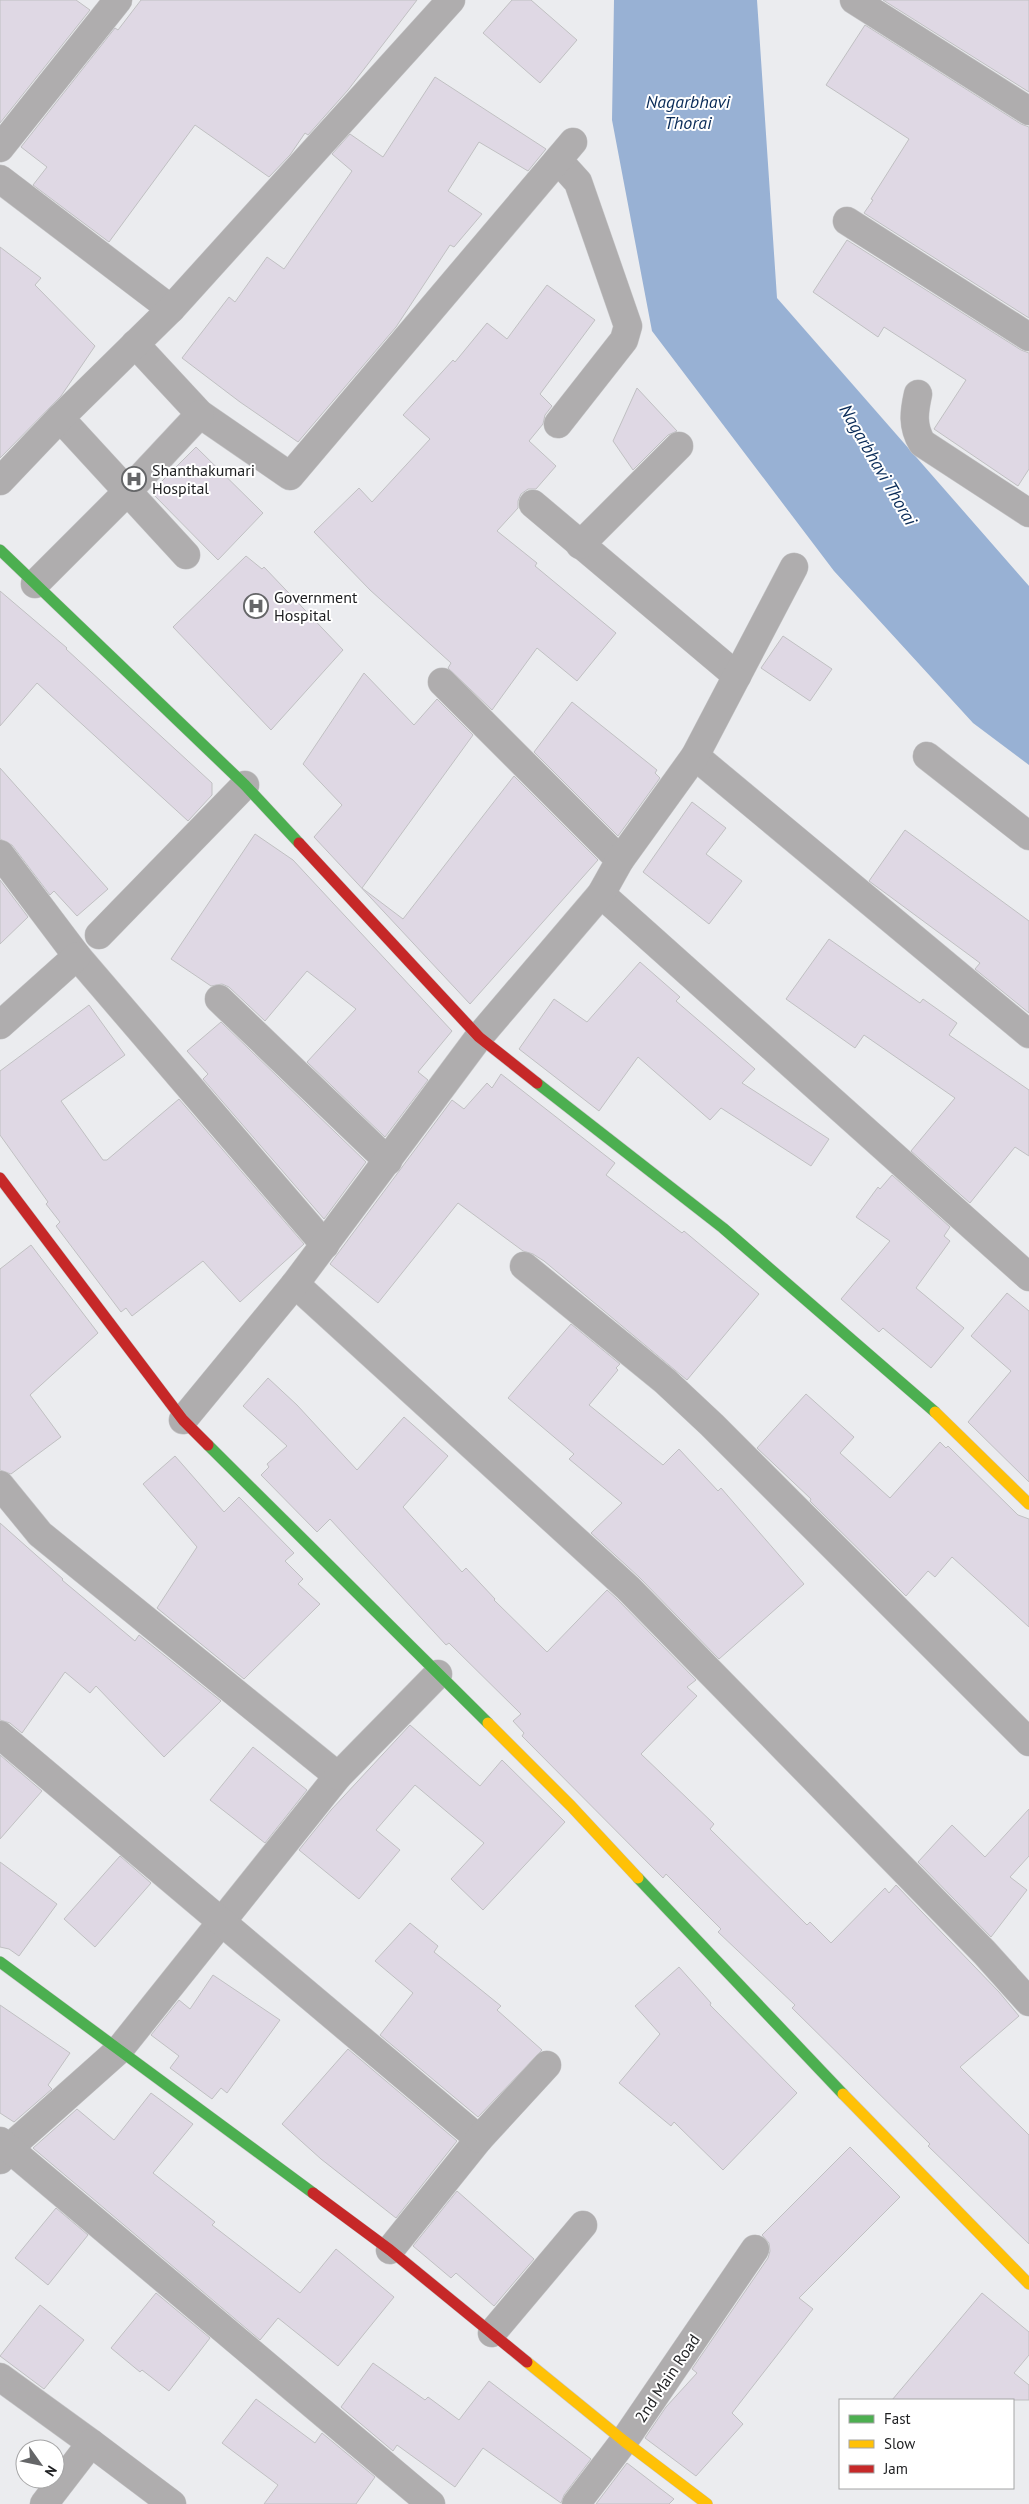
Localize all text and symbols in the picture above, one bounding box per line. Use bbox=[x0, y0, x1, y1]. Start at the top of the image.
water label: Nagarbhavi Thorai bbox=[646, 90, 732, 134]
water label: Nagarbhavi Thorai bbox=[834, 400, 923, 531]
place label: Shanthakumari Hospital bbox=[152, 460, 255, 498]
hospital icon: Shanthakumari Hospital bbox=[121, 466, 147, 492]
place label: Government Hospital bbox=[274, 587, 358, 625]
hospital icon: Government Hospital bbox=[243, 593, 269, 619]
street label: 2nd Main Road bbox=[630, 2330, 704, 2426]
legend bbox=[839, 2399, 1014, 2489]
text: Fast bbox=[884, 2409, 911, 2428]
text: Slow bbox=[884, 2434, 915, 2453]
north arrow bbox=[15, 2439, 65, 2489]
text: Jam bbox=[883, 2459, 908, 2478]
text: N bbox=[41, 2462, 61, 2480]

